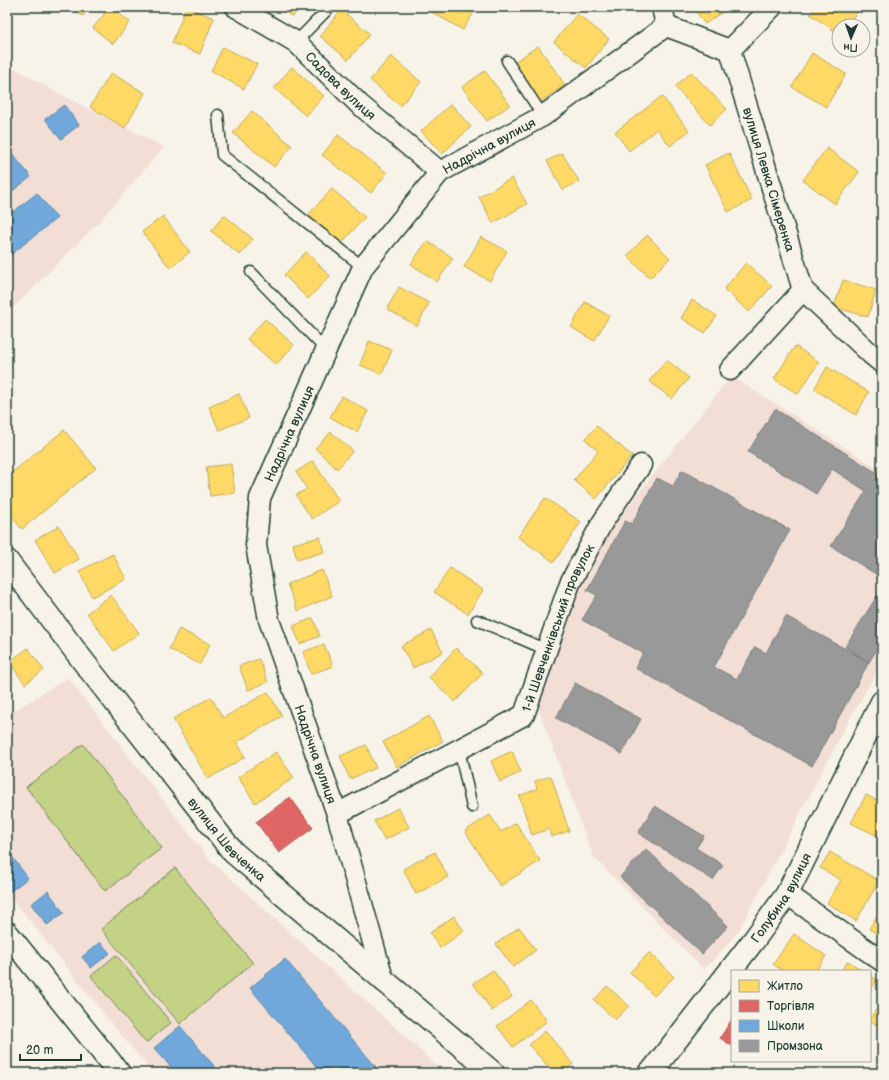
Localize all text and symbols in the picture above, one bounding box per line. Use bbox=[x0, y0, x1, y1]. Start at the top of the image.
north arrow bbox=[831, 18, 871, 58]
text: Пн bbox=[843, 41, 858, 54]
street label: Садова вулиця bbox=[302, 49, 379, 124]
street label: вулиця Левка Сімеренка bbox=[739, 105, 798, 254]
street label: Надрічна вулиця bbox=[440, 115, 538, 178]
street label: Надрічна вулиця bbox=[261, 383, 318, 484]
street label: 1-й Шевченківський провулок bbox=[519, 541, 598, 714]
street label: Надрічна вулиця bbox=[291, 703, 339, 806]
street label: вулиця Шевченка bbox=[184, 795, 269, 885]
street label: Голубина вулиця bbox=[748, 851, 815, 946]
legend bbox=[731, 970, 871, 1062]
text: Житло bbox=[767, 979, 803, 994]
text: Торгівля bbox=[767, 999, 815, 1014]
text: Школи bbox=[767, 1019, 804, 1034]
scale bar bbox=[20, 1036, 81, 1062]
text: Промзона bbox=[767, 1039, 823, 1054]
text: 20 m bbox=[26, 1043, 53, 1058]

